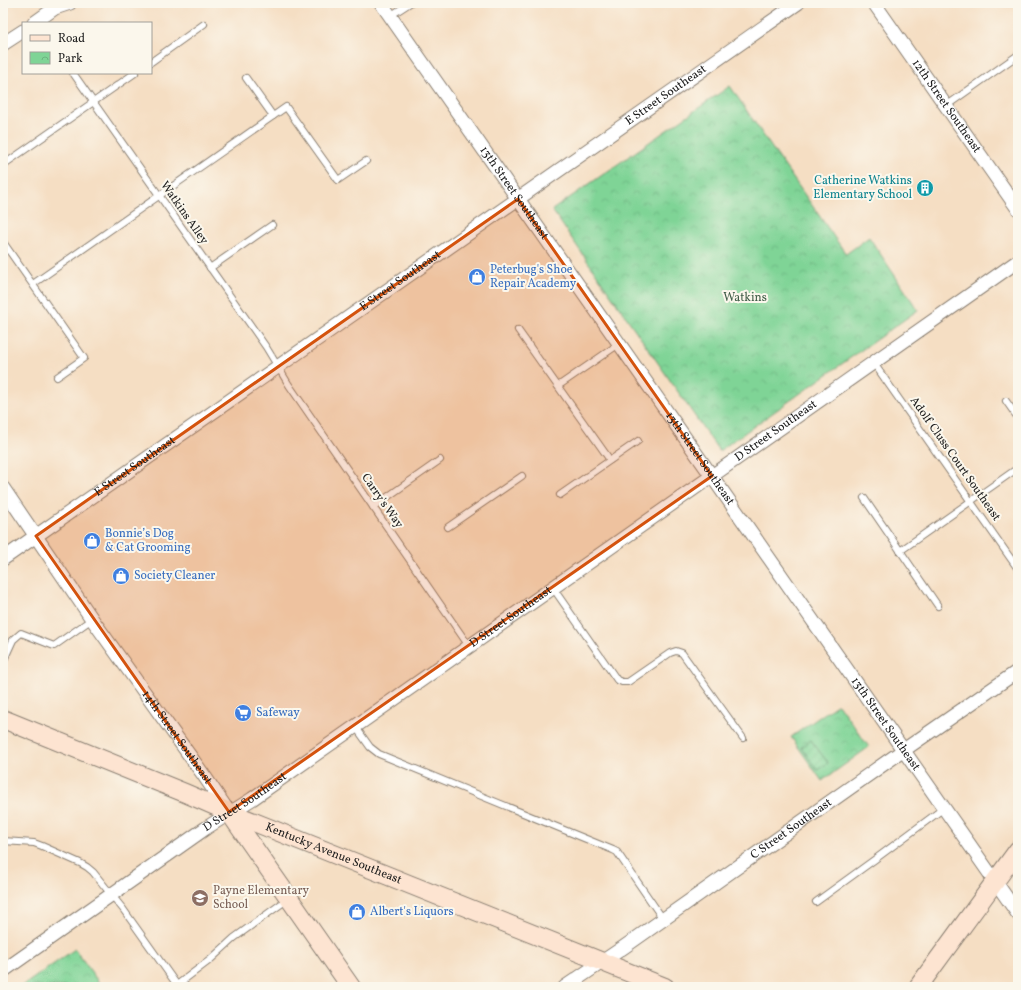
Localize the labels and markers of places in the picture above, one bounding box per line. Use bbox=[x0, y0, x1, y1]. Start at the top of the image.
place label: Catherine Watkins Elementary School bbox=[813, 173, 912, 203]
building icon: Catherine Watkins Elementary School bbox=[915, 178, 935, 198]
place label: Peterbug's Shoe Repair Academy bbox=[490, 262, 577, 292]
shop icon: Peterbug's Shoe Repair Academy bbox=[467, 267, 487, 287]
place label: Bonnie’s Dog & Cat Grooming bbox=[105, 526, 191, 556]
shop icon: Bonnie’s Dog & Cat Grooming bbox=[82, 531, 102, 551]
shop icon: Society Cleaner bbox=[111, 566, 131, 586]
place label: Society Cleaner bbox=[134, 568, 215, 584]
supermarket icon: Safeway bbox=[233, 703, 253, 723]
place label: Safeway bbox=[256, 705, 300, 721]
place label: Payne Elementary School bbox=[213, 883, 310, 913]
school or university icon: Payne Elementary School bbox=[190, 888, 210, 908]
shop icon: Albert's Liquors bbox=[347, 902, 367, 922]
place label: Albert's Liquors bbox=[370, 904, 454, 920]

